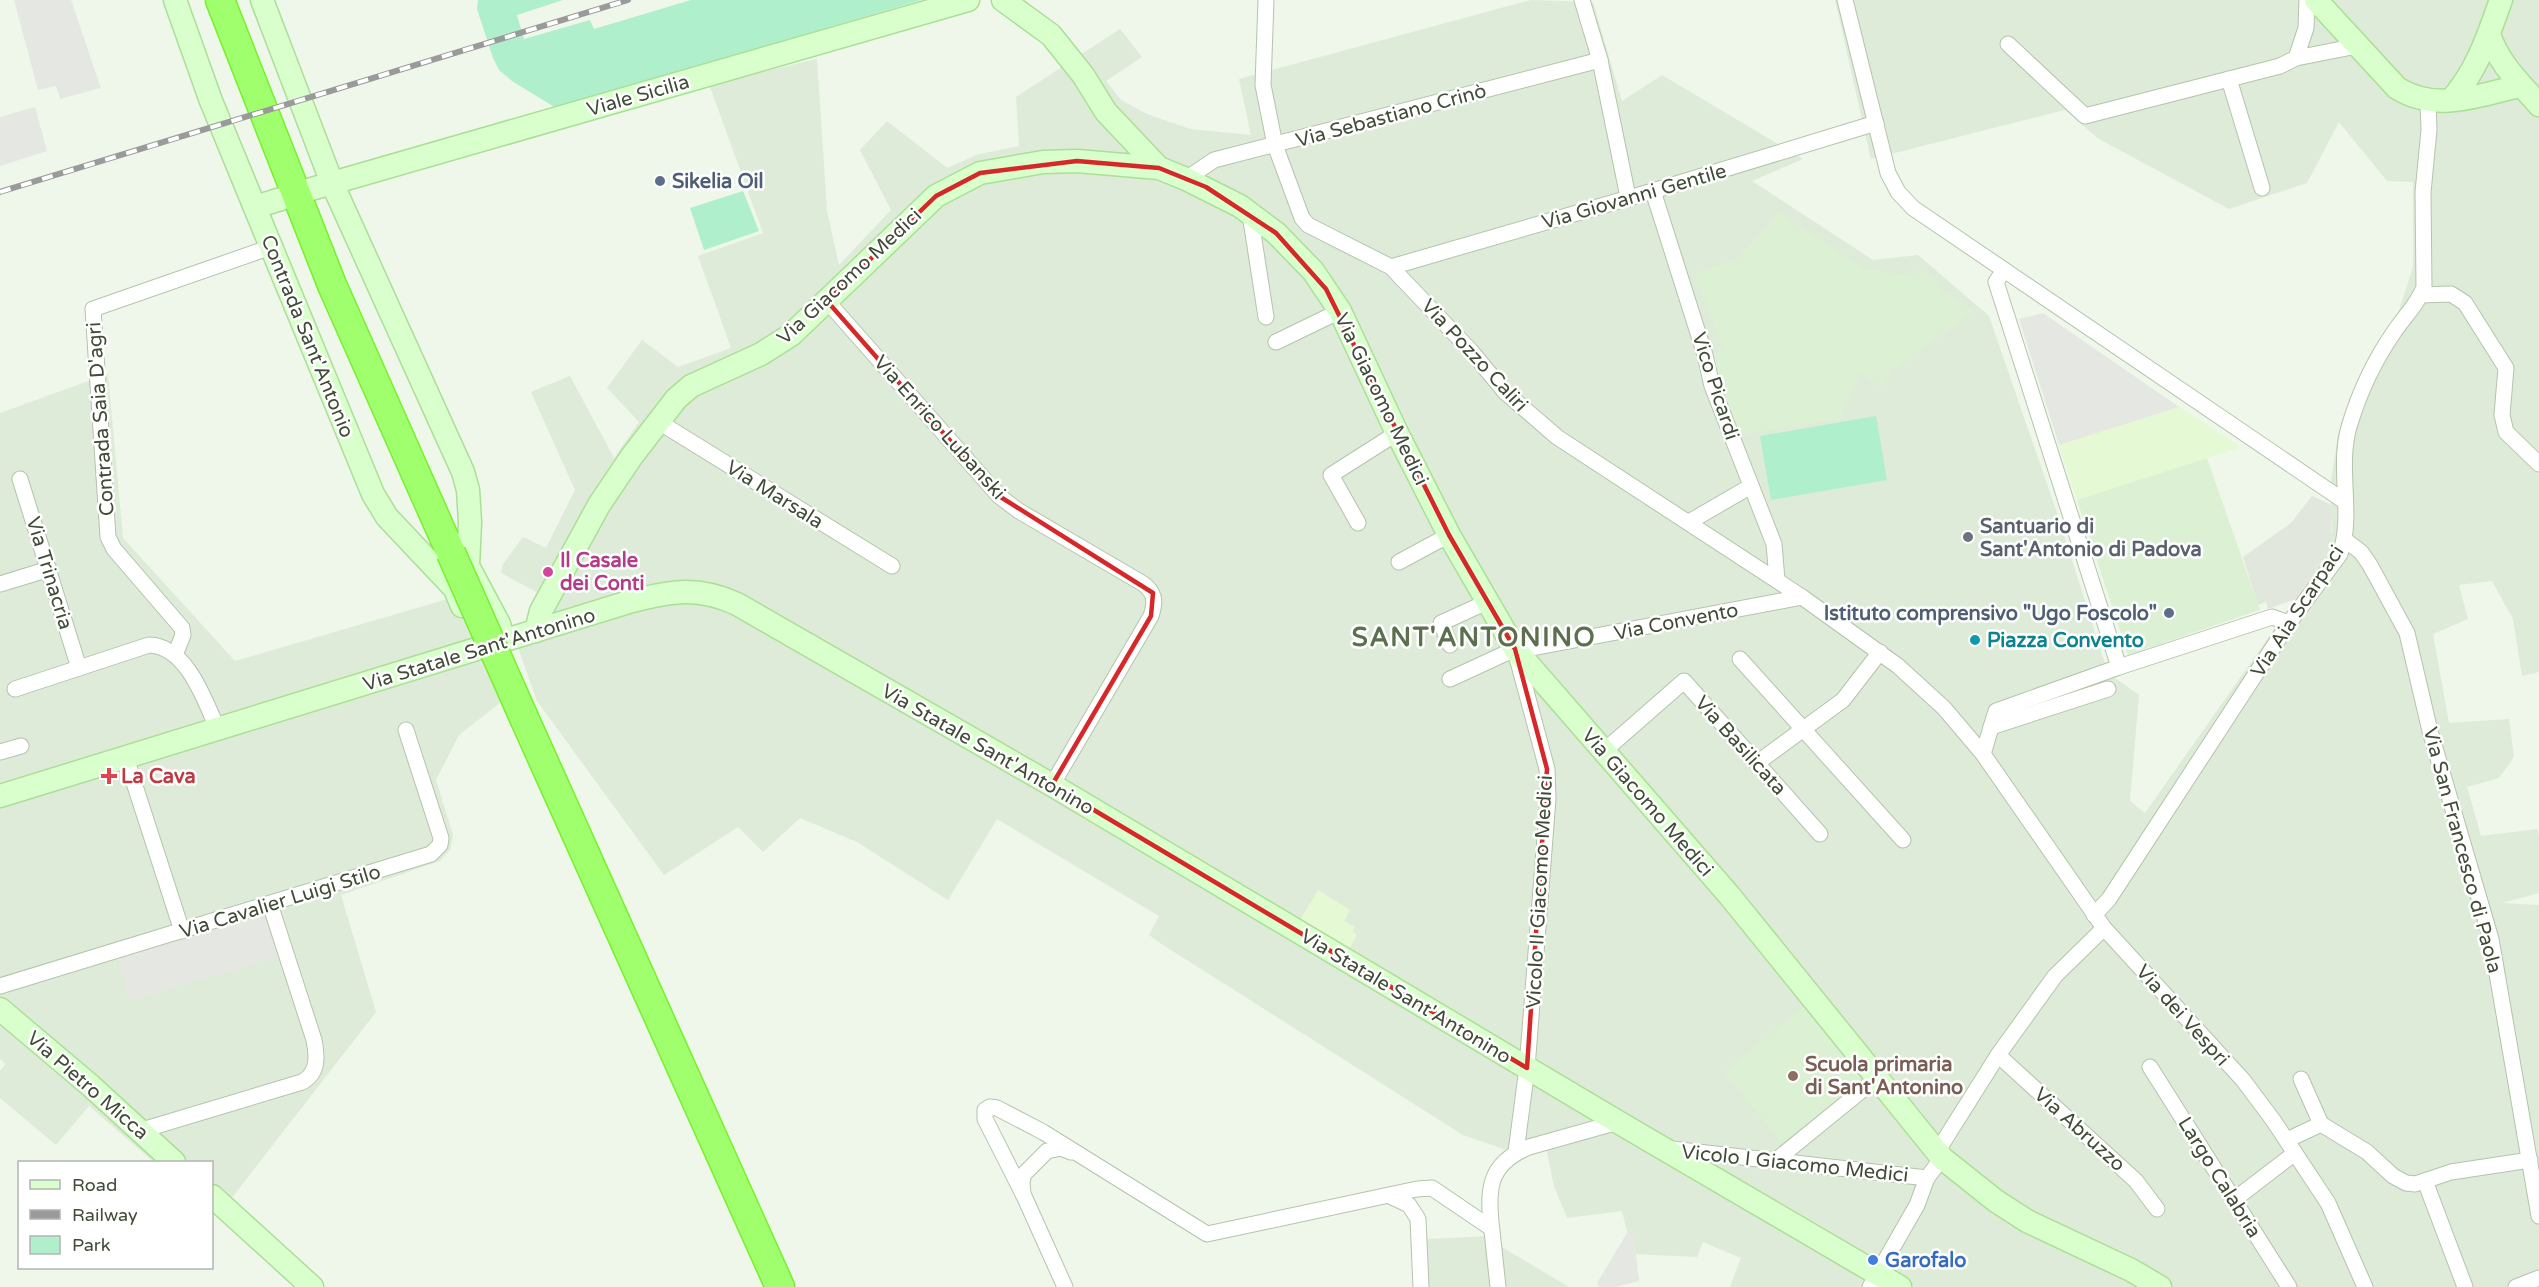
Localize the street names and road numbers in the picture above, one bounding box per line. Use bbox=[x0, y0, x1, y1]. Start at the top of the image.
street label: Viale Sicilia bbox=[584, 70, 692, 122]
street label: Via Sebastiano Crinò bbox=[1293, 79, 1489, 153]
street label: Via Giovanni Gentile bbox=[1539, 159, 1729, 235]
street label: Via Giacomo Medici bbox=[773, 204, 927, 350]
street label: Contrada Sant'Antonio bbox=[255, 231, 359, 441]
street label: Via Pozzo Caliri bbox=[1416, 294, 1533, 417]
street label: Via Giacomo Medici bbox=[1329, 309, 1433, 489]
street label: Contrada Saia D'agri bbox=[82, 321, 120, 517]
street label: Vico Picardi bbox=[1686, 329, 1744, 443]
street label: Via Enrico Lubanski bbox=[868, 351, 1010, 505]
street label: Via Marsala bbox=[721, 455, 828, 534]
street label: Via Trinacria bbox=[21, 514, 78, 633]
street label: Via Aia Scarpaci bbox=[2246, 541, 2349, 682]
street label: Via Convento bbox=[1612, 598, 1740, 646]
street label: Via Statale Sant'Antonino bbox=[360, 603, 598, 697]
street label: Via Statale Sant'Antonino bbox=[877, 679, 1098, 821]
street label: Via Basilicata bbox=[1689, 691, 1791, 800]
street label: Via Giacomo Medici bbox=[1576, 724, 1718, 882]
street label: Via San Francesco di Paola bbox=[2418, 725, 2506, 976]
street label: Vicolo II Giacomo Medici bbox=[1522, 775, 1558, 1009]
street label: Via Cavalier Luigi Stilo bbox=[177, 860, 384, 944]
street label: Via Statale Sant'Antonino bbox=[1296, 924, 1515, 1069]
street label: Via dei Vespri bbox=[2130, 960, 2234, 1071]
street label: Via Pietro Micca bbox=[22, 1026, 153, 1145]
street label: Via Abruzzo bbox=[2029, 1083, 2130, 1177]
street label: Largo Calabria bbox=[2172, 1113, 2266, 1242]
street label: Vicolo I Giacomo Medici bbox=[1680, 1140, 1910, 1188]

